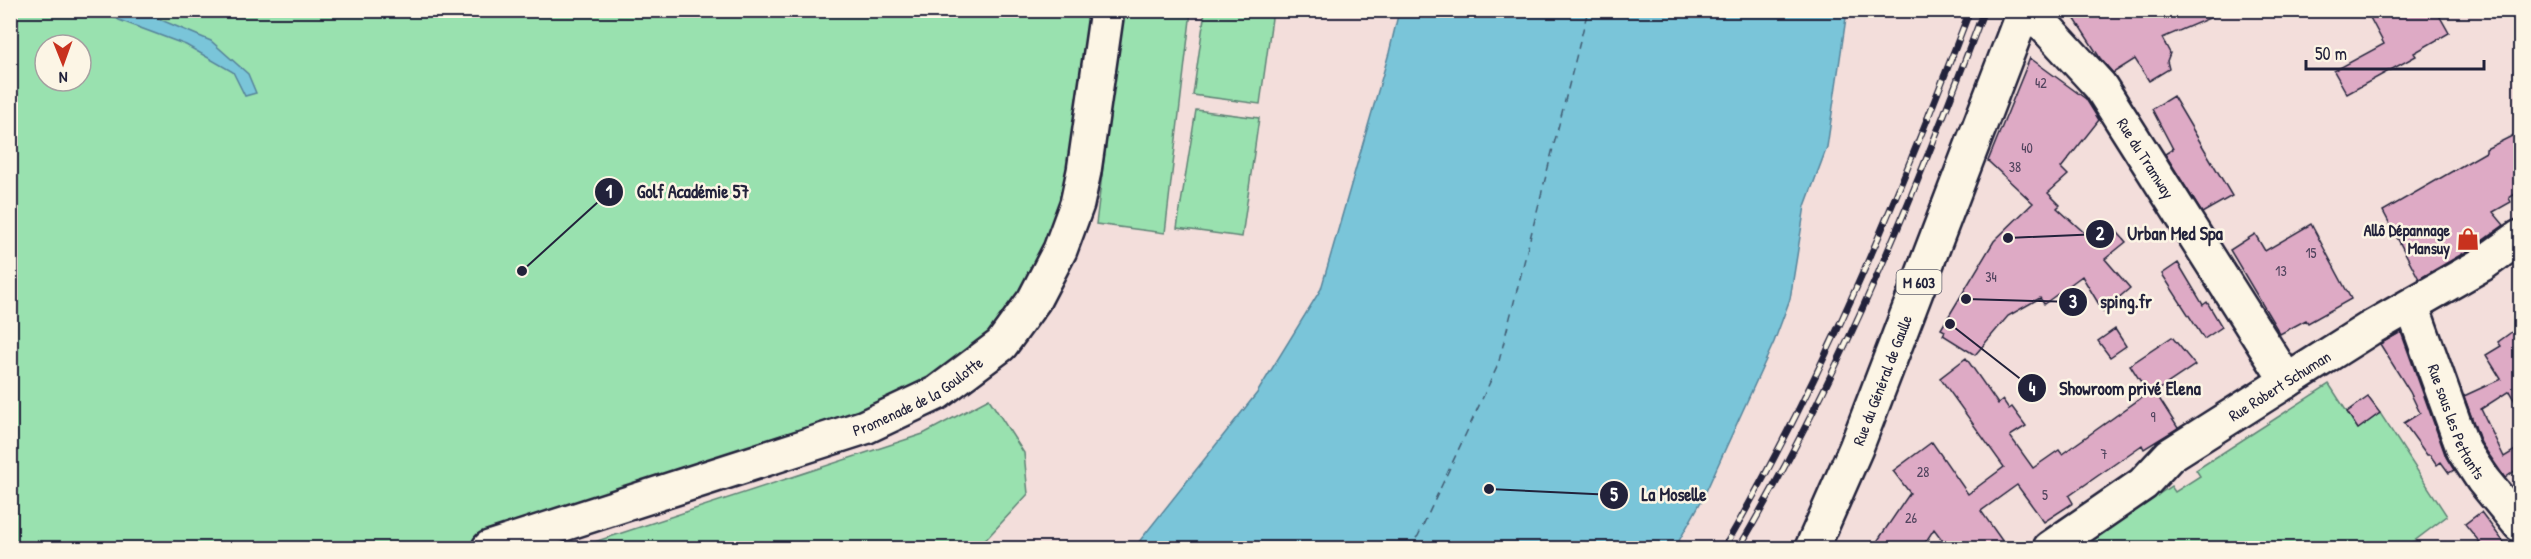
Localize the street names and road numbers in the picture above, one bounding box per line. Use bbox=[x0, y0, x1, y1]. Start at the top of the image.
street label: Rue du Tramway bbox=[2112, 114, 2180, 203]
road number: M 603 bbox=[1896, 270, 1942, 294]
street label: Rue du Général de Gaulle bbox=[1847, 311, 1917, 448]
street label: Rue Robert Schuman bbox=[2224, 345, 2335, 426]
street label: Promenade de la Goulotte bbox=[850, 351, 988, 441]
street label: Rue sous les Pettants bbox=[2423, 361, 2491, 484]

